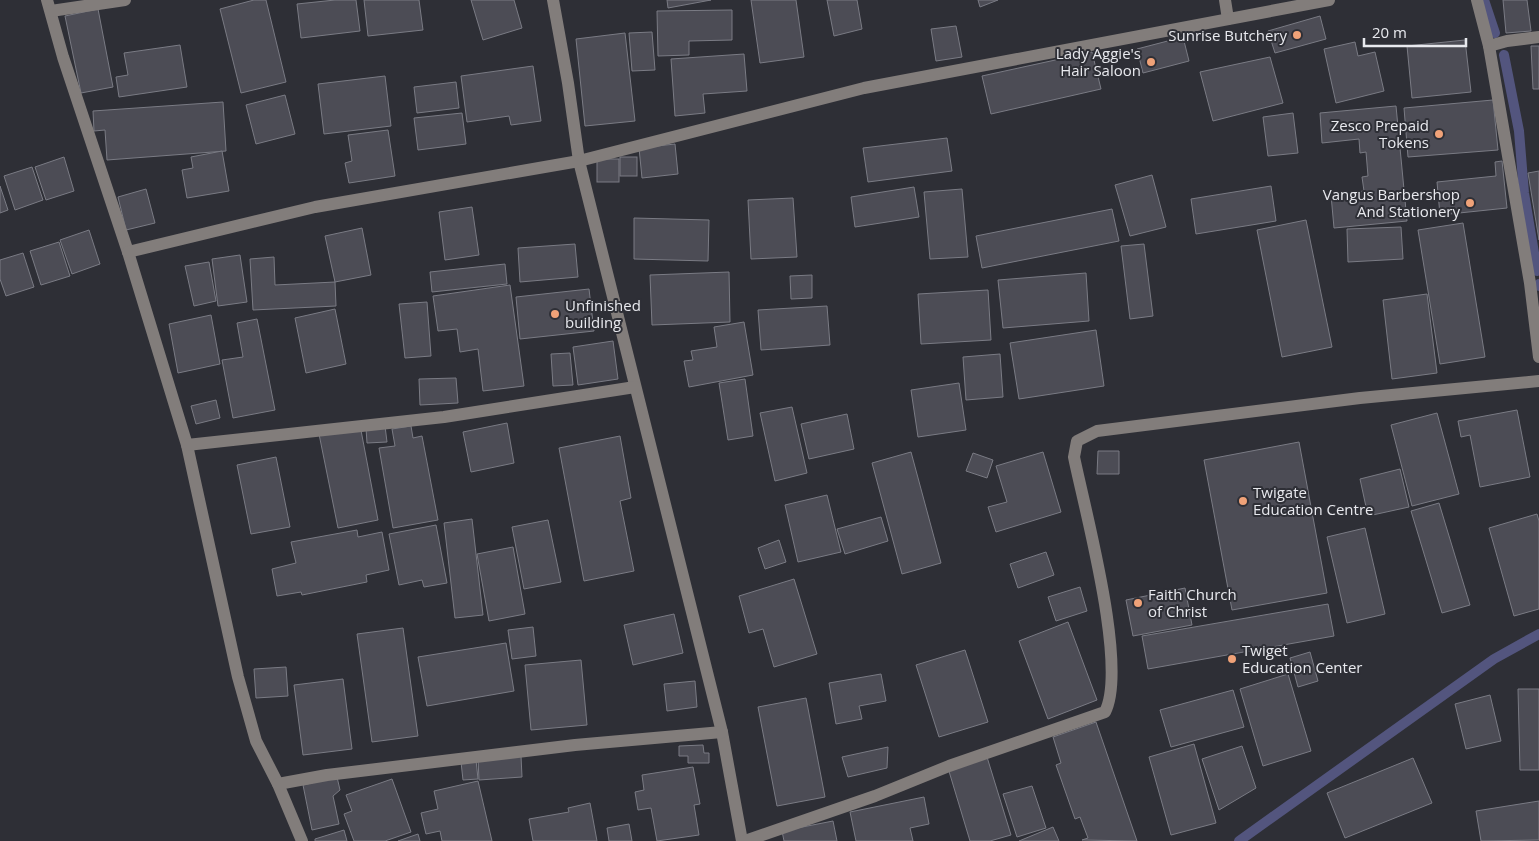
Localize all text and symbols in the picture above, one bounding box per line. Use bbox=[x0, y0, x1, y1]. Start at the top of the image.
scale bar bbox=[1364, 15, 1466, 47]
text: 20 m bbox=[1372, 22, 1407, 42]
place label: Sunrise Butchery bbox=[1168, 25, 1287, 45]
marker: Sunrise Butchery bbox=[1291, 29, 1303, 41]
place label: Lady Aggie's Hair Saloon bbox=[1056, 43, 1141, 80]
marker: Lady Aggie's Hair Saloon bbox=[1145, 56, 1157, 68]
place label: Zesco Prepaid Tokens bbox=[1331, 115, 1429, 152]
marker: Zesco Prepaid Tokens bbox=[1433, 128, 1445, 140]
place label: Vangus Barbershop And Stationery bbox=[1323, 184, 1460, 221]
marker: Vangus Barbershop And Stationery bbox=[1464, 197, 1476, 209]
place label: Unfinished building bbox=[565, 295, 641, 332]
marker: Unfinished building bbox=[549, 308, 561, 320]
place label: Twigate Education Centre bbox=[1253, 482, 1373, 519]
marker: Twigate Education Centre bbox=[1237, 495, 1249, 507]
place label: Faith Church of Christ bbox=[1148, 584, 1237, 621]
marker: Faith Church of Christ bbox=[1132, 597, 1144, 609]
place label: Twiget Education Center bbox=[1242, 640, 1362, 677]
marker: Twiget Education Center bbox=[1226, 653, 1238, 665]

